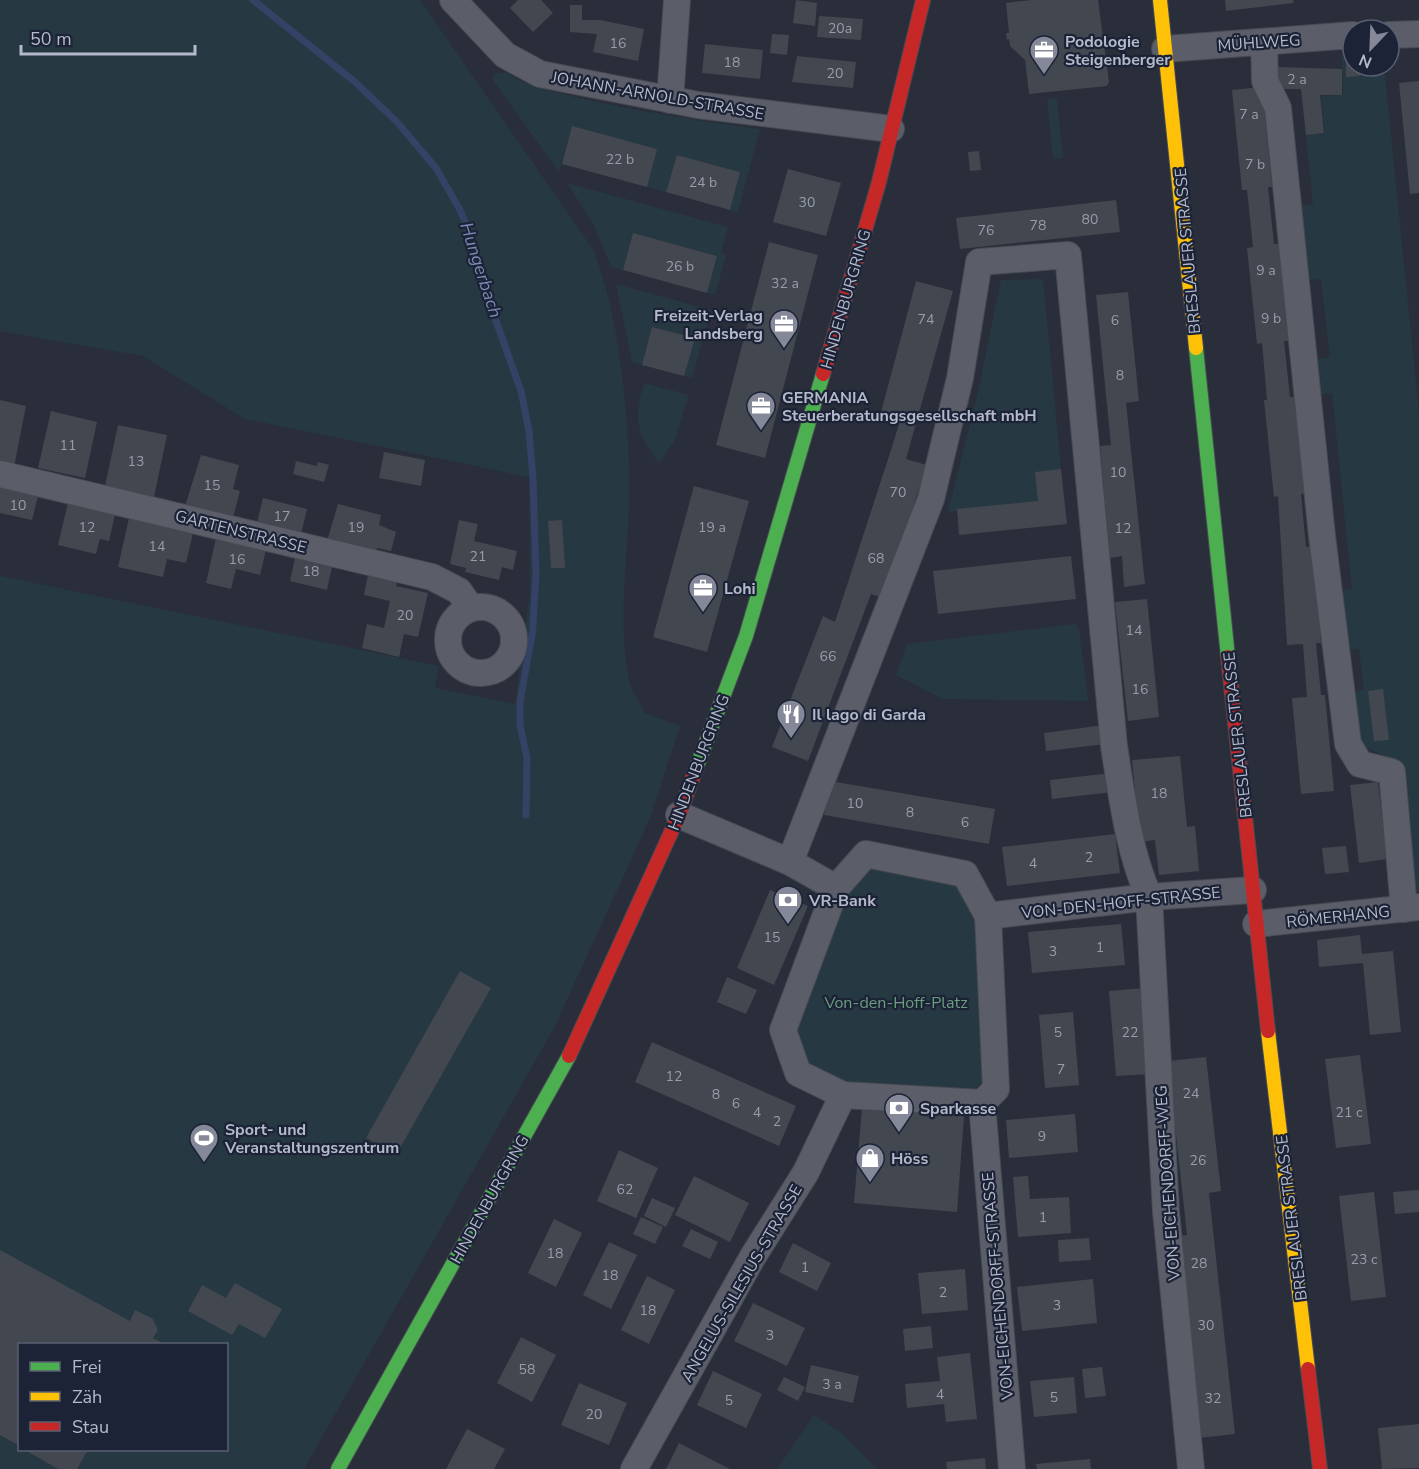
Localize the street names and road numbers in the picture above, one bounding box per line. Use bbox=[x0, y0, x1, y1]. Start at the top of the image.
street label: MÜHLWEG bbox=[1217, 29, 1301, 57]
street label: JOHANN-ARNOLD-STRASSE bbox=[549, 66, 766, 126]
street label: BRESLAUER STRASSE bbox=[1170, 167, 1206, 335]
street label: HINDENBURGRING bbox=[816, 227, 876, 372]
street label: GARTENSTRASSE bbox=[173, 505, 309, 559]
street label: BRESLAUER STRASSE bbox=[1218, 651, 1258, 819]
street label: HINDENBURGRING bbox=[663, 691, 735, 834]
street label: VON-DEN-HOFF-STRASSE bbox=[1019, 882, 1222, 924]
street label: RÖMERHANG bbox=[1285, 901, 1391, 933]
street label: VON-EICHENDORFF-WEG bbox=[1150, 1084, 1186, 1282]
street label: HINDENBURGRING bbox=[445, 1131, 534, 1268]
street label: BRESLAUER STRASSE bbox=[1271, 1134, 1313, 1302]
street label: VON-EICHENDORFF-STRASSE bbox=[977, 1171, 1019, 1402]
street label: ANGELUS-SILESIUS-STRASSE bbox=[676, 1181, 808, 1386]

